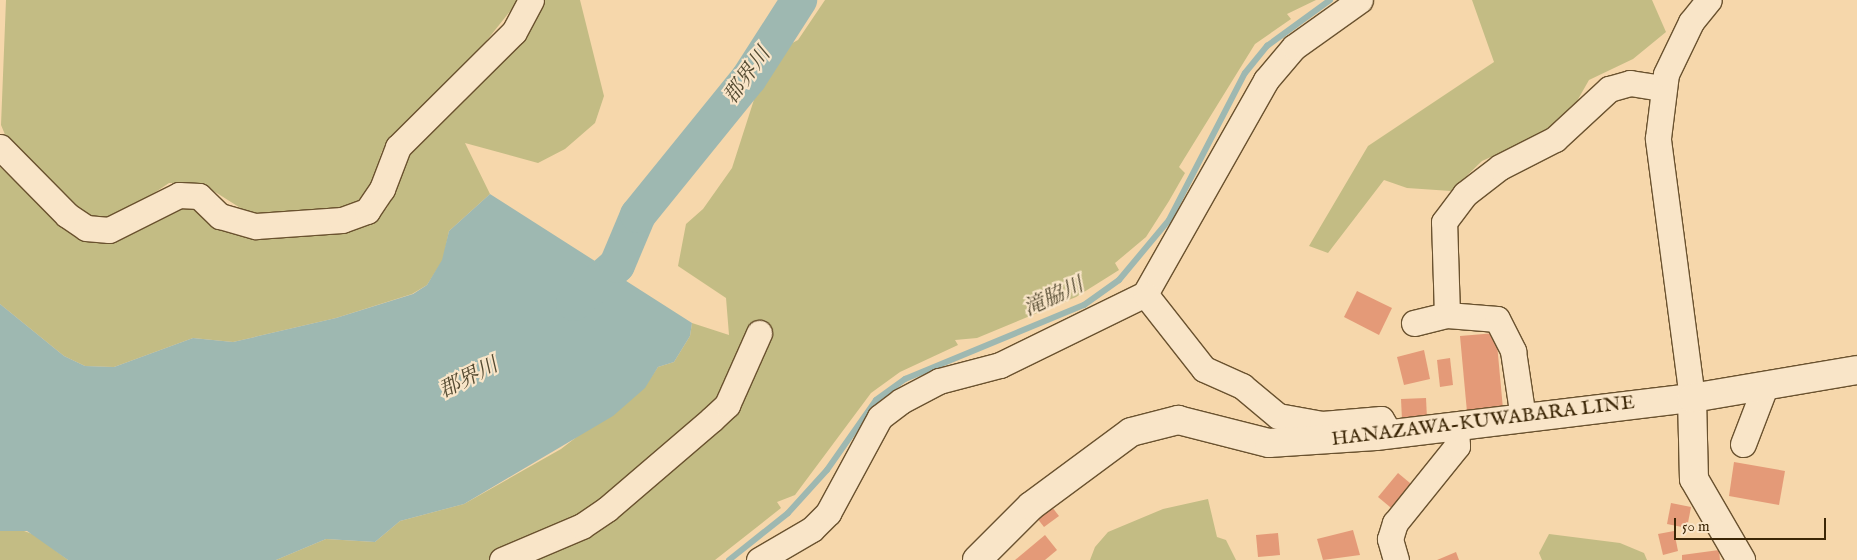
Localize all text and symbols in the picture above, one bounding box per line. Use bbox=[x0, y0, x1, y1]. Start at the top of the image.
water label: 郡界川 bbox=[719, 43, 777, 109]
water label: 滝脇川 bbox=[1020, 273, 1088, 323]
water label: 郡界川 bbox=[435, 353, 503, 405]
street label: HANAZAWA-KUWABARA LINE bbox=[1330, 390, 1636, 452]
scale bar bbox=[1677, 508, 1830, 540]
text: 50 m bbox=[1682, 517, 1710, 536]

